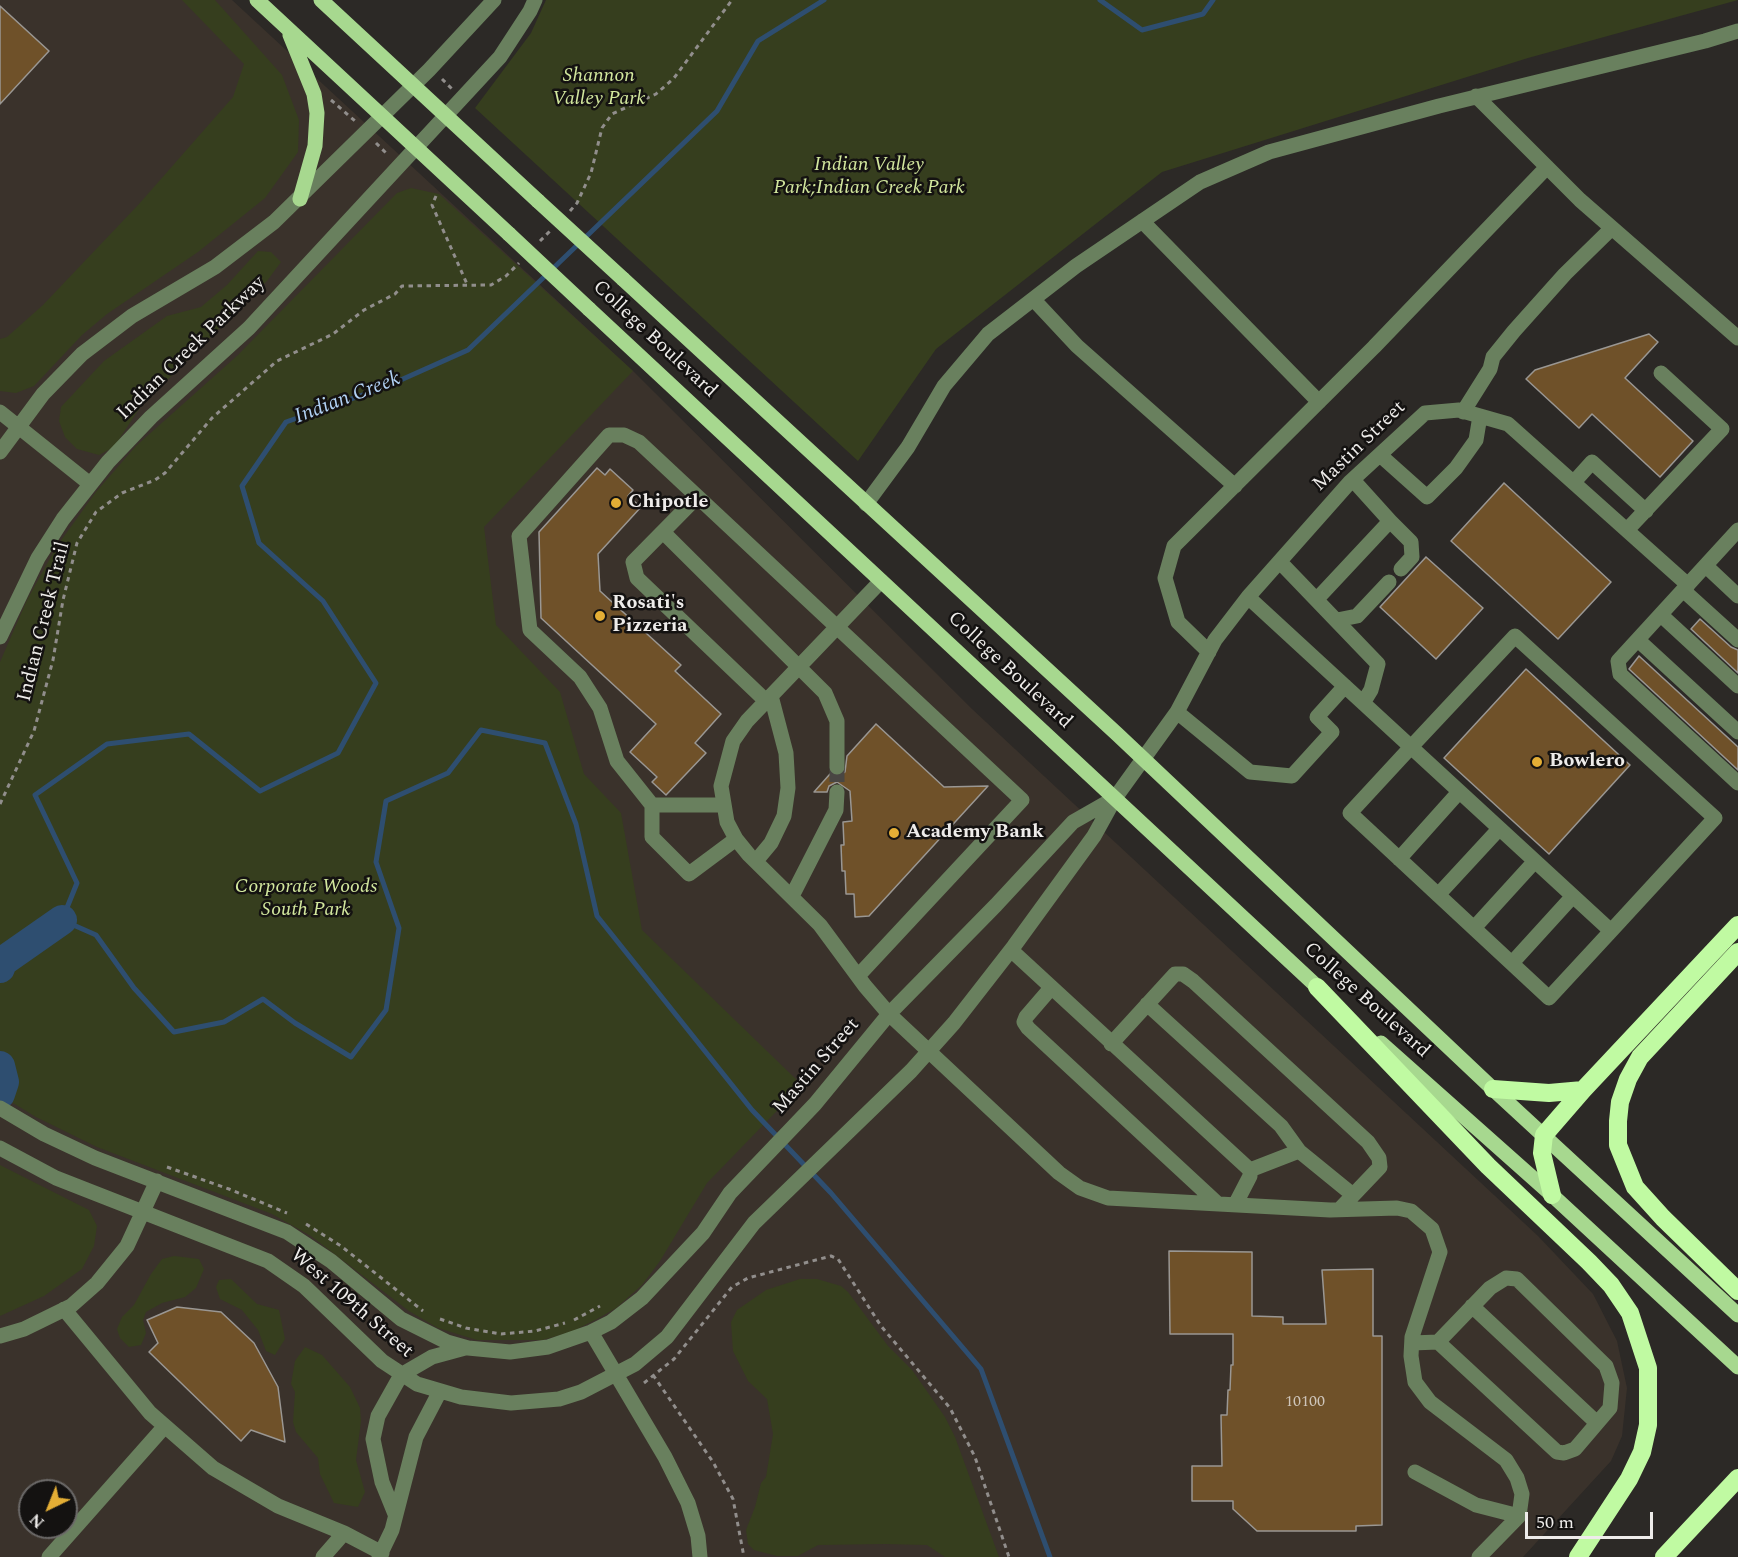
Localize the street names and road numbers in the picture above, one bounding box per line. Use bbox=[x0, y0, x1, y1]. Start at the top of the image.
street label: Indian Creek Parkway bbox=[113, 272, 271, 426]
street label: College Boulevard bbox=[587, 276, 721, 404]
street label: Mastin Street bbox=[1309, 397, 1411, 497]
street label: Indian Creek Trail bbox=[13, 539, 77, 705]
street label: College Boulevard bbox=[942, 607, 1076, 735]
street label: College Boulevard bbox=[1298, 938, 1434, 1064]
street label: Mastin Street bbox=[769, 1014, 865, 1120]
street label: West 109th Street bbox=[284, 1244, 418, 1364]

